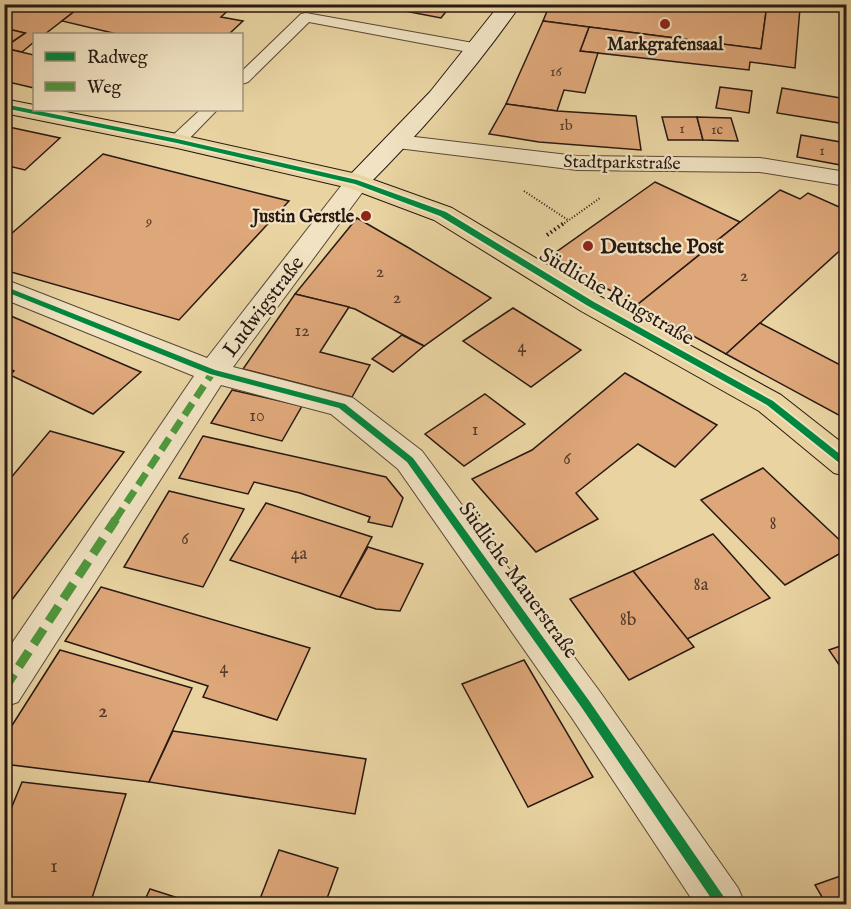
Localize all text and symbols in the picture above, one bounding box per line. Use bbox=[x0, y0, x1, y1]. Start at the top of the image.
marker: Markgrafensaal bbox=[658, 17, 672, 31]
legend bbox=[33, 33, 243, 111]
place label: Markgrafensaal bbox=[607, 34, 724, 57]
text: Radweg bbox=[87, 47, 148, 70]
house number: 16 bbox=[550, 62, 563, 81]
text: Weg bbox=[87, 77, 122, 100]
house number: 1b bbox=[559, 116, 573, 135]
house number: 1 bbox=[679, 119, 685, 138]
house number: 1c bbox=[711, 120, 723, 139]
house number: 1 bbox=[819, 141, 825, 160]
street label: Stadtparkstraße bbox=[563, 151, 681, 176]
place label: Justin Gerstle bbox=[250, 206, 355, 229]
marker: Justin Gerstle bbox=[359, 209, 373, 223]
house number: 9 bbox=[145, 212, 152, 231]
place label: Deutsche Post bbox=[600, 234, 725, 261]
marker: Deutsche Post bbox=[581, 239, 595, 253]
street label: Südliche Ringstraße bbox=[534, 242, 699, 353]
street label: Ludwigstraße bbox=[217, 251, 311, 363]
house number: 2 bbox=[376, 261, 384, 284]
house number: 2 bbox=[740, 265, 748, 288]
house number: 2 bbox=[393, 287, 401, 310]
house number: 12 bbox=[294, 320, 310, 343]
house number: 4 bbox=[518, 336, 527, 359]
house number: 10 bbox=[249, 405, 265, 428]
house number: 1 bbox=[472, 419, 478, 442]
house number: 6 bbox=[563, 448, 571, 471]
street label: Südliche Mauerstraße bbox=[452, 497, 584, 665]
house number: 8 bbox=[769, 513, 777, 536]
house number: 6 bbox=[181, 528, 189, 551]
house number: 4a bbox=[291, 543, 308, 566]
house number: 8a bbox=[694, 574, 709, 597]
house number: 8b bbox=[620, 609, 637, 632]
house number: 4 bbox=[220, 657, 229, 680]
house number: 2 bbox=[98, 698, 108, 725]
house number: 1 bbox=[50, 853, 58, 880]

